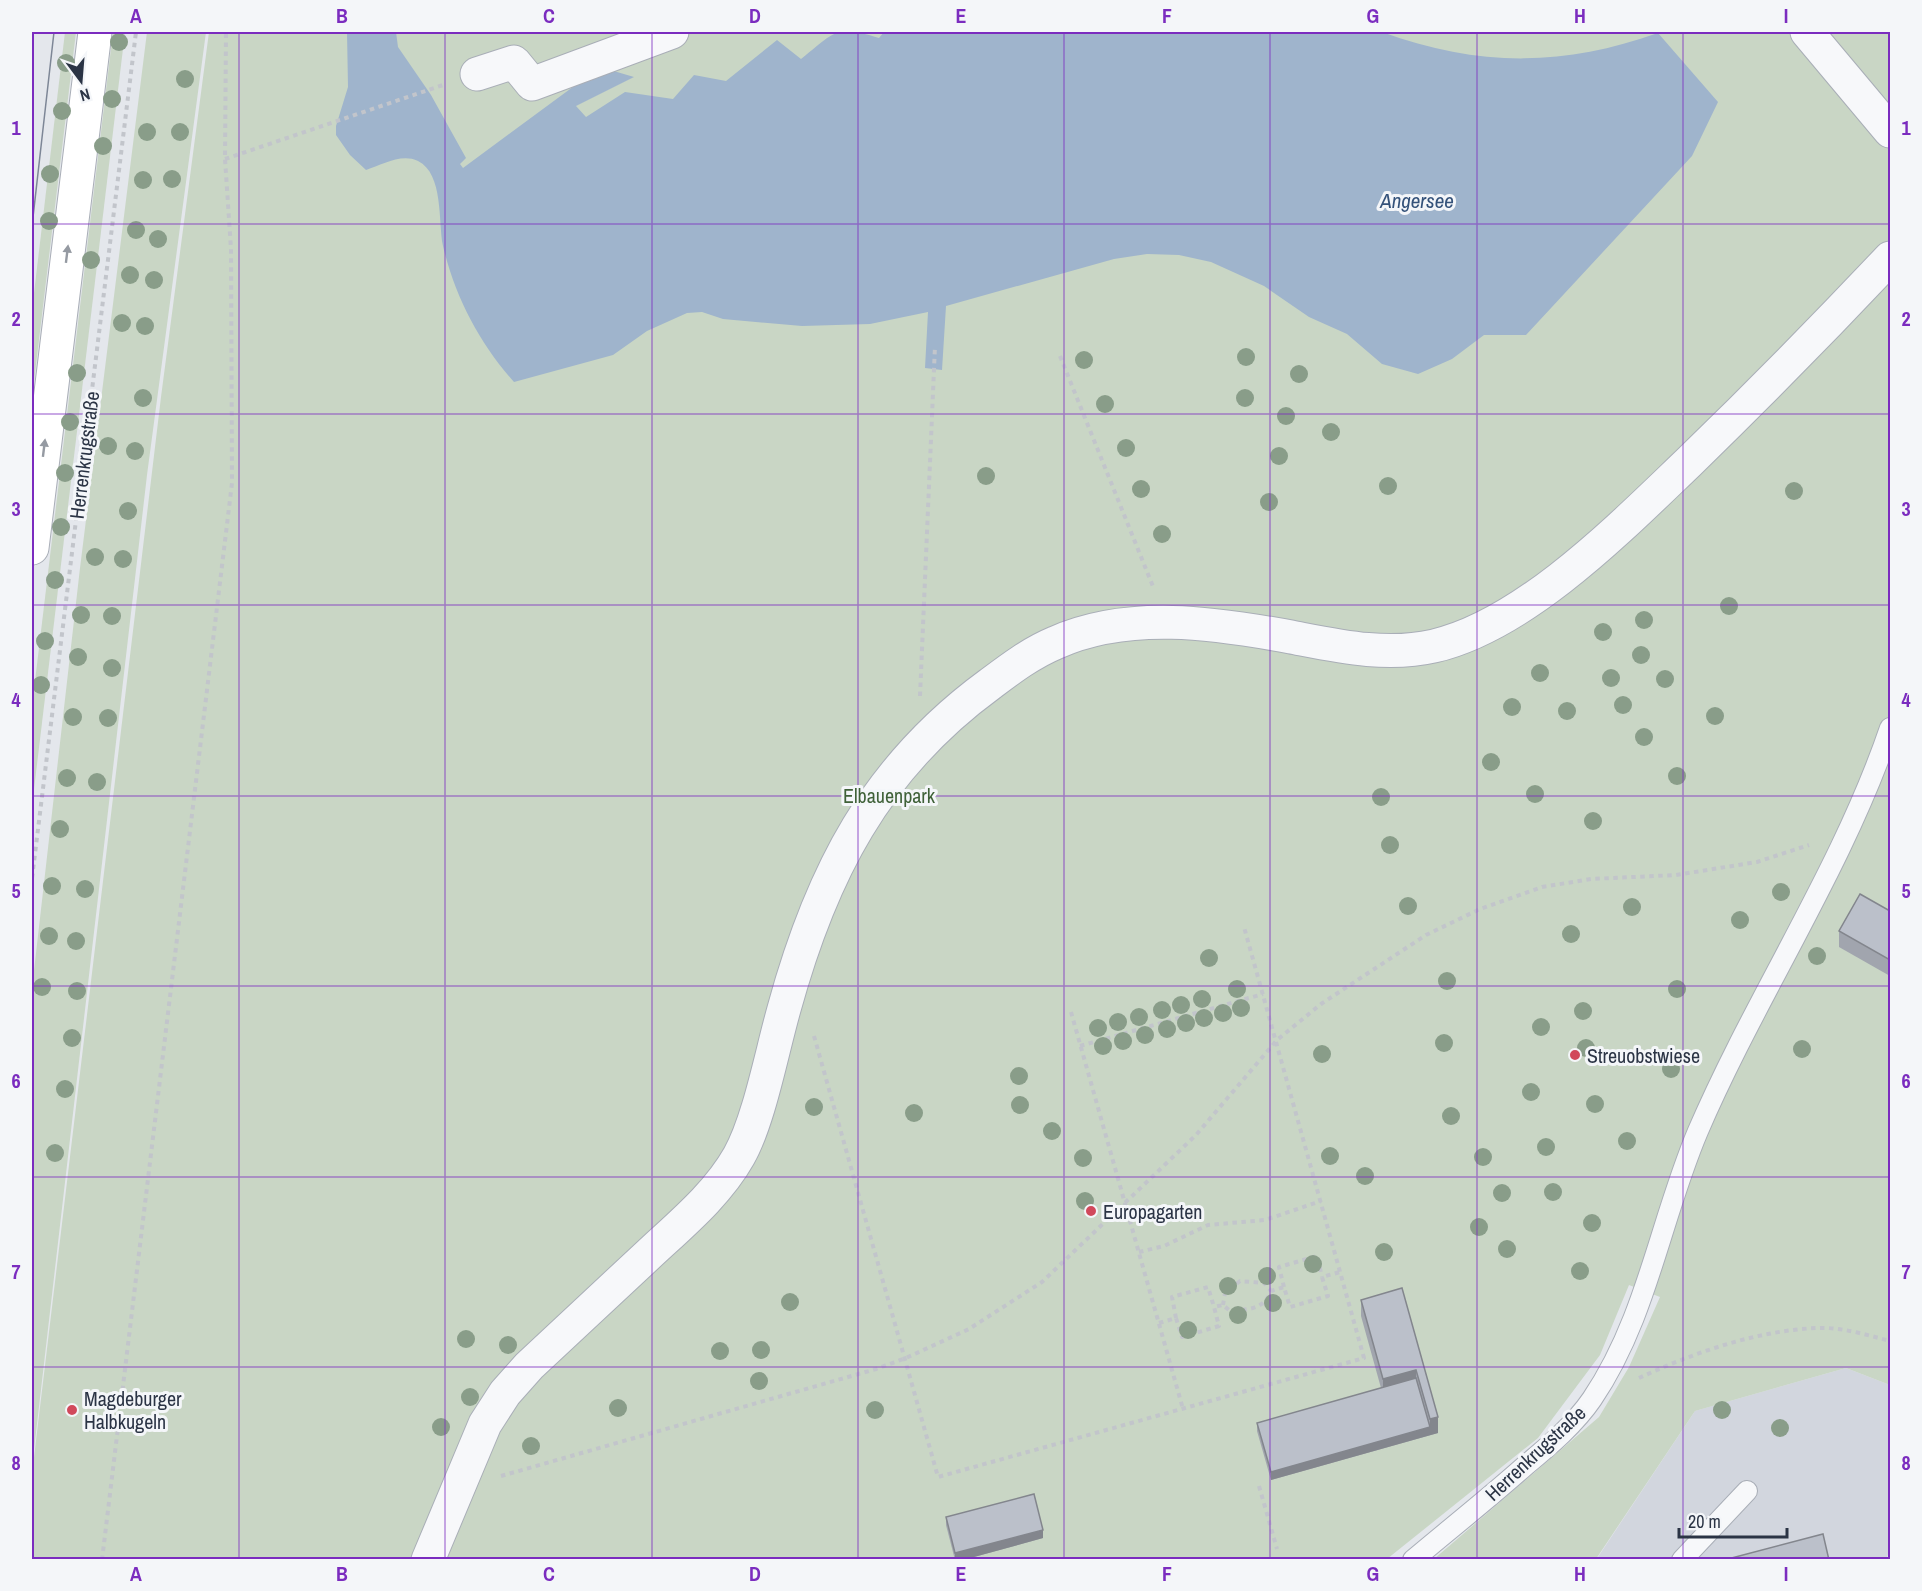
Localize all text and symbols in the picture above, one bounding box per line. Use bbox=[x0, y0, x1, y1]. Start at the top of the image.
text: A bbox=[130, 2, 142, 29]
text: B bbox=[336, 2, 348, 29]
text: C bbox=[543, 2, 555, 29]
text: D bbox=[749, 2, 761, 29]
text: E bbox=[956, 2, 967, 29]
text: F bbox=[1162, 2, 1172, 29]
text: G bbox=[1367, 2, 1379, 29]
text: H bbox=[1574, 2, 1586, 29]
text: I bbox=[1784, 2, 1788, 29]
north arrow bbox=[51, 51, 111, 111]
text: N bbox=[78, 84, 93, 107]
text: 1 bbox=[11, 114, 21, 141]
text: 1 bbox=[1901, 114, 1911, 141]
water label: Angersee bbox=[1379, 186, 1454, 215]
one-way arrow bbox=[63, 245, 72, 264]
text: 2 bbox=[11, 305, 21, 332]
text: 2 bbox=[1901, 305, 1911, 332]
street label: Herrenkrugstraße bbox=[63, 390, 105, 520]
one-way arrow bbox=[39, 438, 48, 457]
text: 3 bbox=[11, 495, 21, 522]
text: 3 bbox=[1901, 495, 1911, 522]
text: 4 bbox=[11, 686, 21, 713]
text: 4 bbox=[1901, 686, 1911, 713]
park label: Elbauenpark bbox=[843, 782, 936, 809]
text: 5 bbox=[11, 877, 21, 904]
text: 5 bbox=[1901, 877, 1911, 904]
place label: Streuobstwiese bbox=[1587, 1042, 1700, 1069]
marker: Streuobstwiese bbox=[1568, 1048, 1582, 1062]
text: 6 bbox=[11, 1067, 21, 1094]
text: 6 bbox=[1901, 1067, 1911, 1094]
place label: Europagarten bbox=[1103, 1198, 1202, 1225]
marker: Europagarten bbox=[1084, 1204, 1098, 1218]
text: 7 bbox=[11, 1258, 21, 1285]
text: 7 bbox=[1901, 1258, 1911, 1285]
place label: Magdeburger Halbkugeln bbox=[84, 1385, 182, 1435]
street label: Herrenkrugstraße bbox=[1479, 1399, 1591, 1507]
marker: Magdeburger Halbkugeln bbox=[65, 1403, 79, 1417]
text: 8 bbox=[11, 1449, 21, 1476]
text: 8 bbox=[1901, 1449, 1911, 1476]
scale bar bbox=[1679, 1501, 1787, 1539]
text: 20 m bbox=[1688, 1509, 1721, 1534]
text: A bbox=[130, 1560, 142, 1587]
text: B bbox=[336, 1560, 348, 1587]
text: C bbox=[543, 1560, 555, 1587]
text: D bbox=[749, 1560, 761, 1587]
text: E bbox=[956, 1560, 967, 1587]
text: F bbox=[1162, 1560, 1172, 1587]
text: G bbox=[1367, 1560, 1379, 1587]
text: H bbox=[1574, 1560, 1586, 1587]
text: I bbox=[1784, 1560, 1788, 1587]

